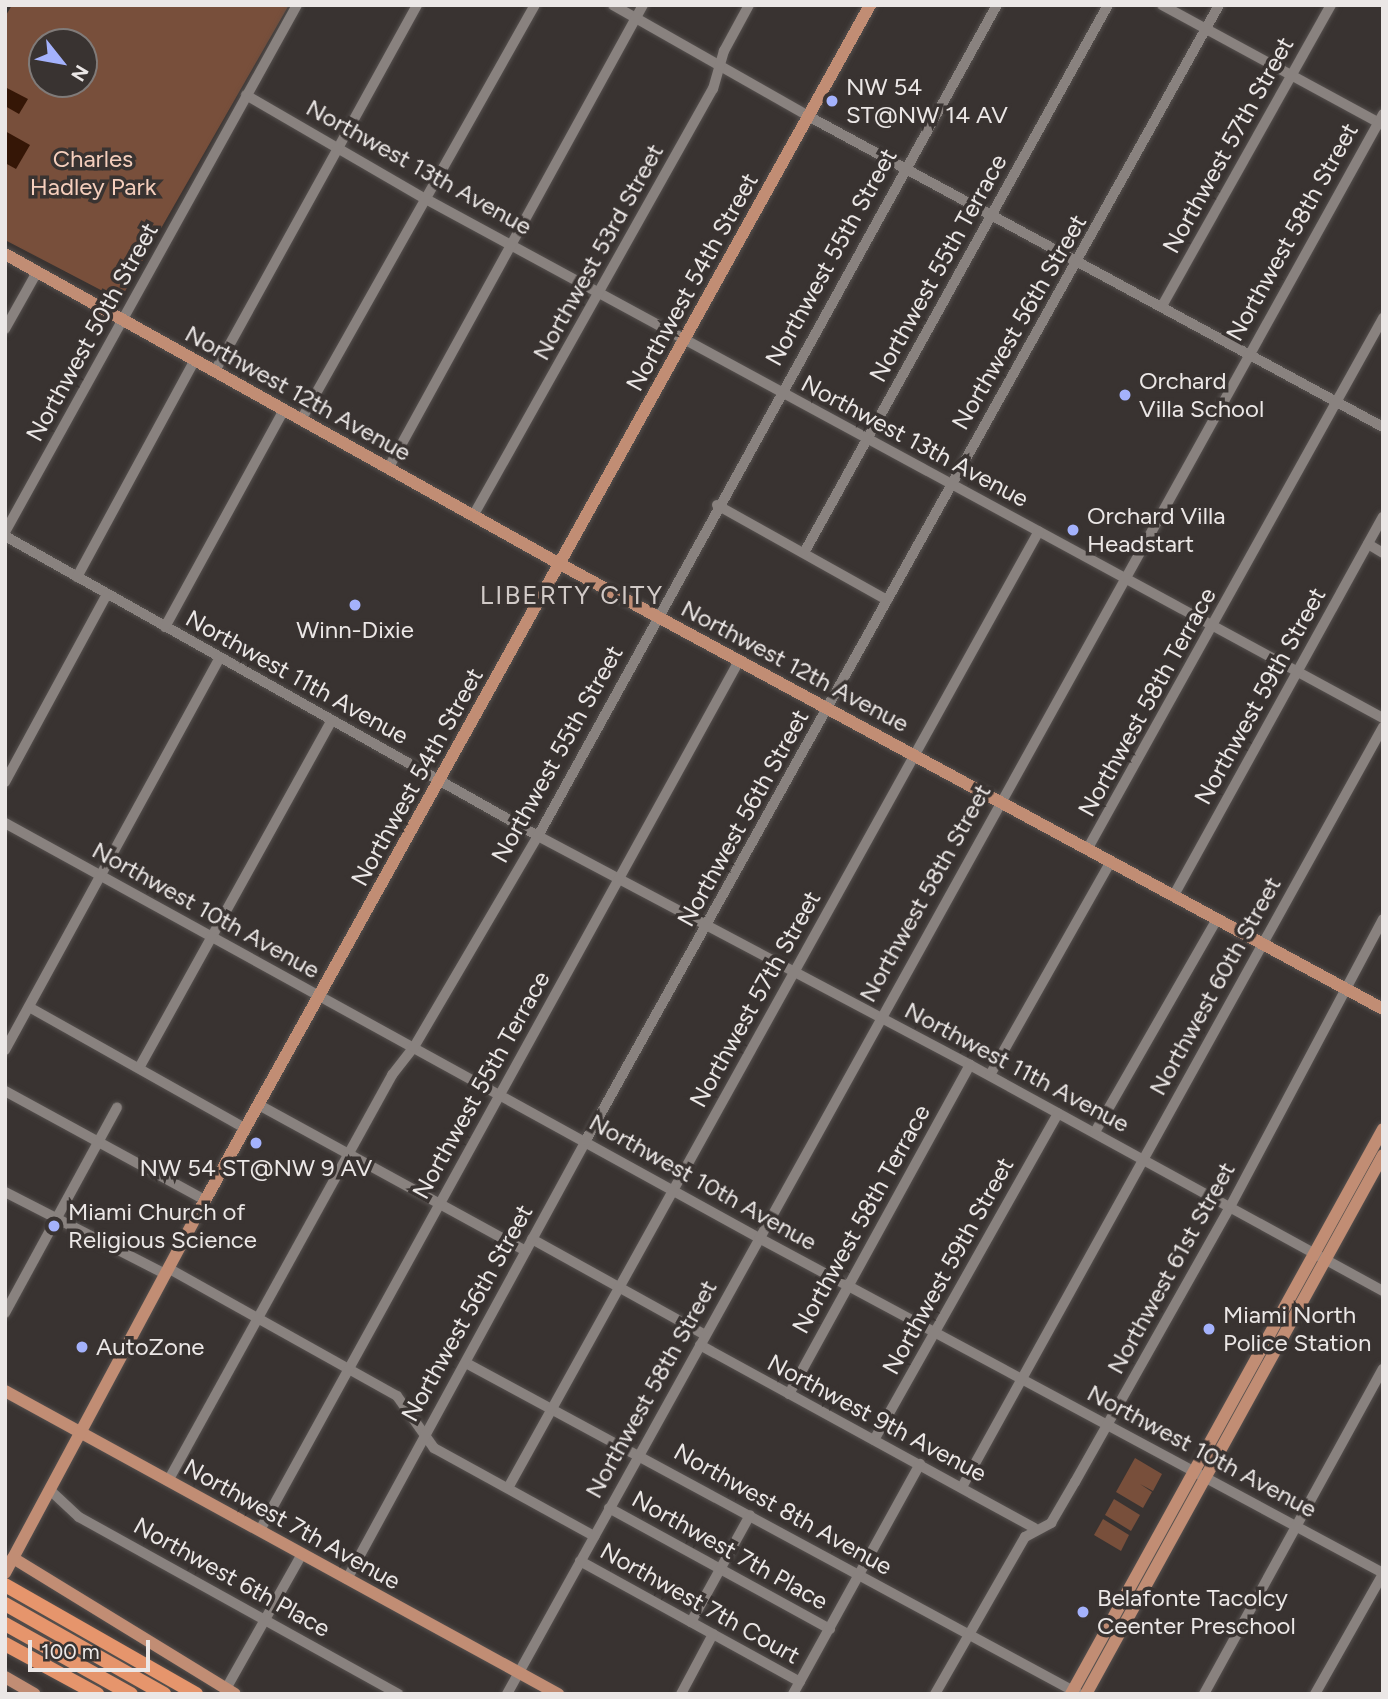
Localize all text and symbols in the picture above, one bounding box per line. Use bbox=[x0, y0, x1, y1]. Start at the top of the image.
north arrow bbox=[28, 28, 98, 98]
street label: Northwest 57th Street bbox=[1157, 32, 1299, 258]
text: N bbox=[66, 61, 93, 85]
place label: NW 54 ST@NW 14 AV bbox=[846, 73, 1008, 129]
street label: Northwest 13th Avenue bbox=[301, 93, 537, 241]
marker: NW 54 ST@NW 14 AV bbox=[824, 93, 840, 109]
street label: Northwest 58th Street bbox=[1220, 118, 1364, 346]
street label: Northwest 53rd Street bbox=[527, 139, 669, 365]
street label: Northwest 55th Street bbox=[759, 143, 903, 371]
park label: Charles Hadley Park bbox=[30, 145, 156, 201]
street label: Northwest 55th Terrace bbox=[863, 149, 1013, 387]
street label: Northwest 54th Street bbox=[620, 168, 764, 396]
street label: Northwest 56th Street bbox=[946, 209, 1092, 435]
street label: Northwest 50th Street bbox=[20, 218, 164, 446]
street label: Northwest 12th Avenue bbox=[180, 319, 416, 467]
place label: Orchard Villa School bbox=[1139, 367, 1264, 423]
street label: Northwest 13th Avenue bbox=[796, 369, 1034, 513]
marker: Orchard Villa School bbox=[1117, 387, 1133, 403]
place label: Orchard Villa Headstart bbox=[1087, 502, 1225, 558]
marker: Orchard Villa Headstart bbox=[1065, 522, 1081, 538]
district label: LIBERTY CITY bbox=[481, 580, 663, 612]
street label: Northwest 59th Street bbox=[1188, 582, 1332, 810]
street label: Northwest 58th Terrace bbox=[1072, 583, 1222, 821]
street label: Northwest 12th Avenue bbox=[676, 594, 914, 738]
marker: Winn-Dixie bbox=[347, 597, 363, 613]
street label: Northwest 11th Avenue bbox=[181, 604, 413, 750]
place label: Winn-Dixie bbox=[296, 616, 414, 644]
street label: Northwest 55th Street bbox=[485, 640, 629, 868]
street label: Northwest 54th Street bbox=[345, 663, 489, 891]
street label: Northwest 56th Street bbox=[671, 704, 815, 932]
street label: Northwest 58th Street bbox=[853, 779, 997, 1007]
street label: Northwest 10th Avenue bbox=[87, 835, 325, 985]
street label: Northwest 60th Street bbox=[1143, 872, 1287, 1100]
street label: Northwest 57th Street bbox=[684, 886, 826, 1112]
street label: Northwest 55th Terrace bbox=[406, 966, 556, 1204]
street label: Northwest 11th Avenue bbox=[900, 996, 1134, 1138]
street label: Northwest 58th Terrace bbox=[786, 1100, 936, 1338]
street label: Northwest 10th Avenue bbox=[584, 1107, 822, 1257]
marker: NW 54 ST@NW 9 AV bbox=[248, 1135, 264, 1151]
street label: Northwest 59th Street bbox=[876, 1152, 1020, 1380]
place label: NW 54 ST@NW 9 AV bbox=[140, 1154, 372, 1182]
street label: Northwest 61st Street bbox=[1101, 1157, 1241, 1379]
place label: Miami Church of Religious Science bbox=[68, 1198, 257, 1254]
street label: Northwest 56th Street bbox=[395, 1199, 539, 1427]
marker: Miami Church of Religious Science bbox=[46, 1218, 62, 1234]
street label: Northwest 58th Street bbox=[579, 1275, 723, 1503]
place label: Miami North Police Station bbox=[1223, 1301, 1371, 1357]
marker: Miami North Police Station bbox=[1201, 1321, 1217, 1337]
place label: AutoZone bbox=[96, 1333, 204, 1361]
marker: AutoZone bbox=[74, 1339, 90, 1355]
street label: Northwest 9th Avenue bbox=[763, 1348, 991, 1488]
street label: Northwest 10th Avenue bbox=[1082, 1378, 1322, 1524]
street label: Northwest 8th Avenue bbox=[669, 1437, 897, 1581]
street label: Northwest 7th Avenue bbox=[179, 1452, 405, 1596]
street label: Northwest 7th Place bbox=[627, 1484, 833, 1616]
street label: Northwest 6th Place bbox=[129, 1511, 335, 1643]
street label: Northwest 7th Court bbox=[595, 1536, 805, 1670]
place label: Belafonte Tacolcy Ceenter Preschool bbox=[1097, 1584, 1296, 1640]
marker: Belafonte Tacolcy Ceenter Preschool bbox=[1075, 1604, 1091, 1620]
scale bar bbox=[32, 1626, 154, 1670]
text: 100 m bbox=[41, 1639, 100, 1664]

